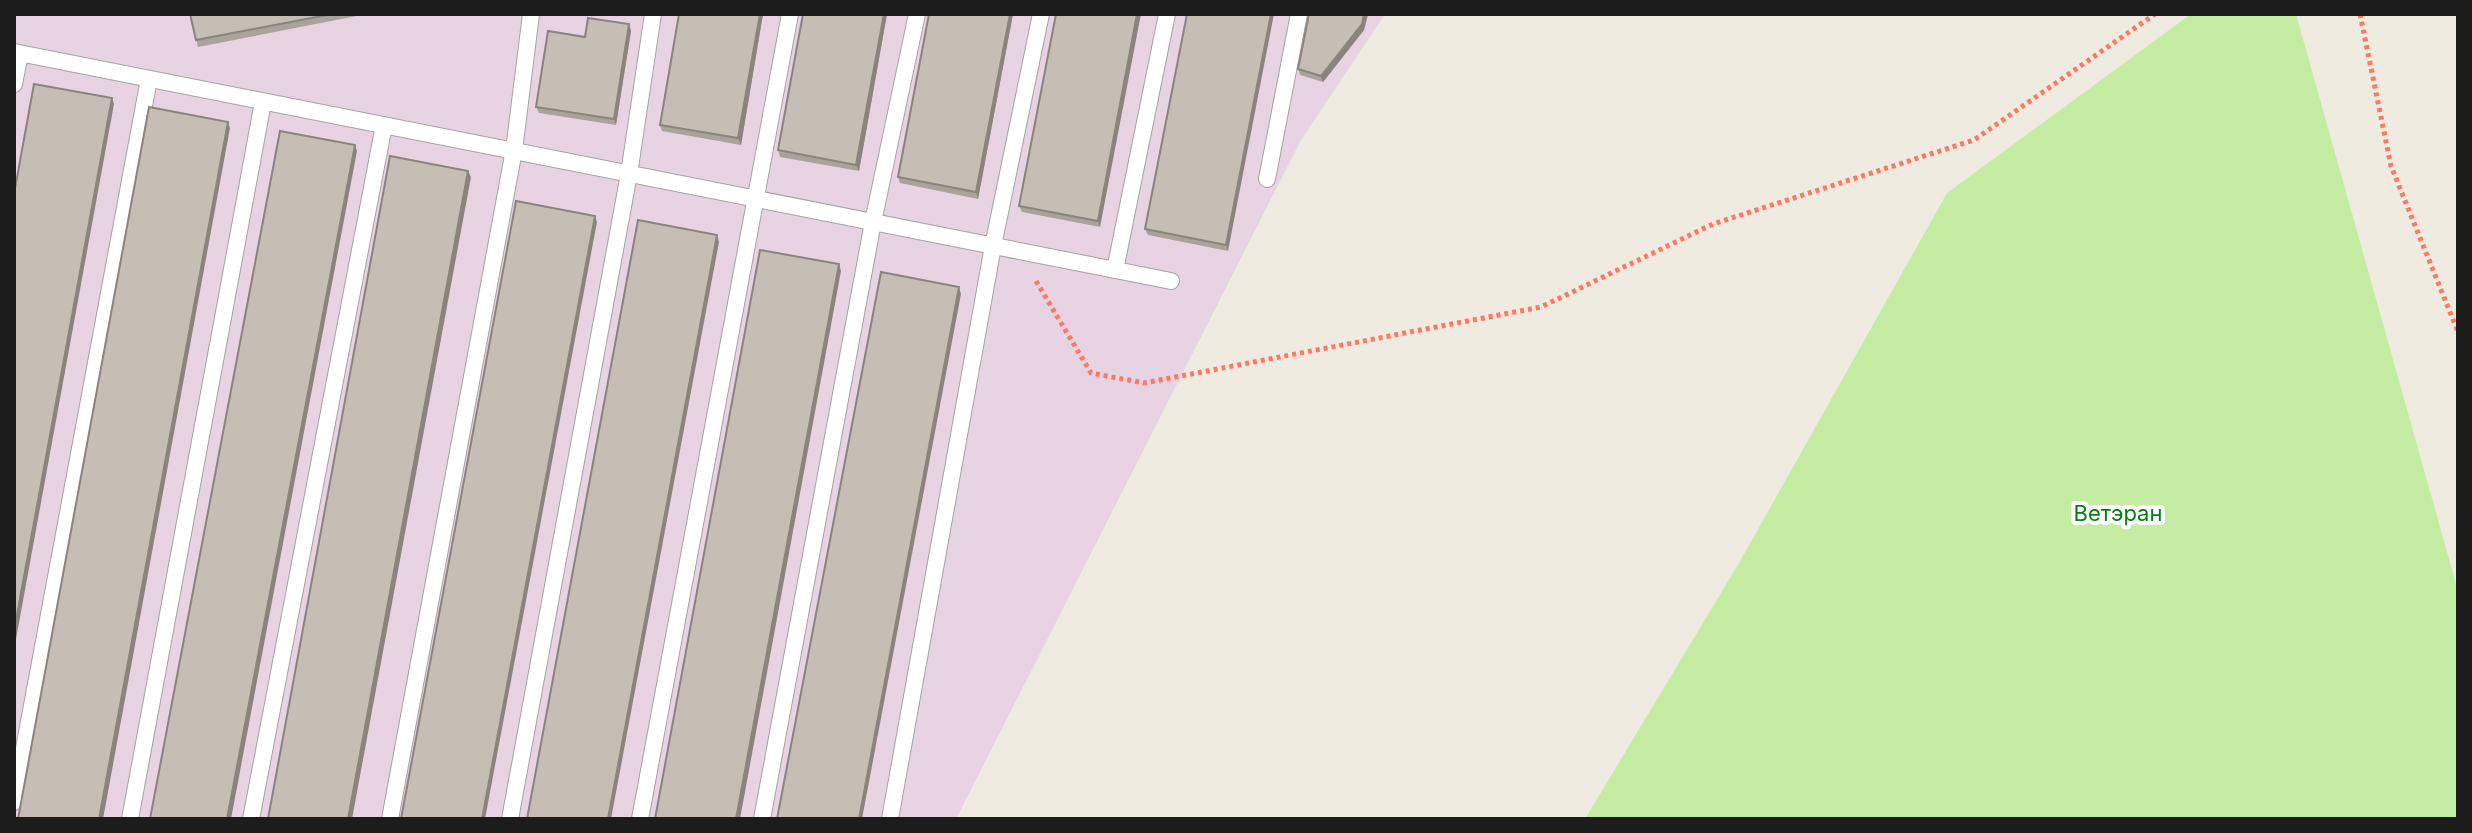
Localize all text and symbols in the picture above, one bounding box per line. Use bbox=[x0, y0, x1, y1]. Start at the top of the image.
park label: Ветэран bbox=[2074, 500, 2162, 526]

